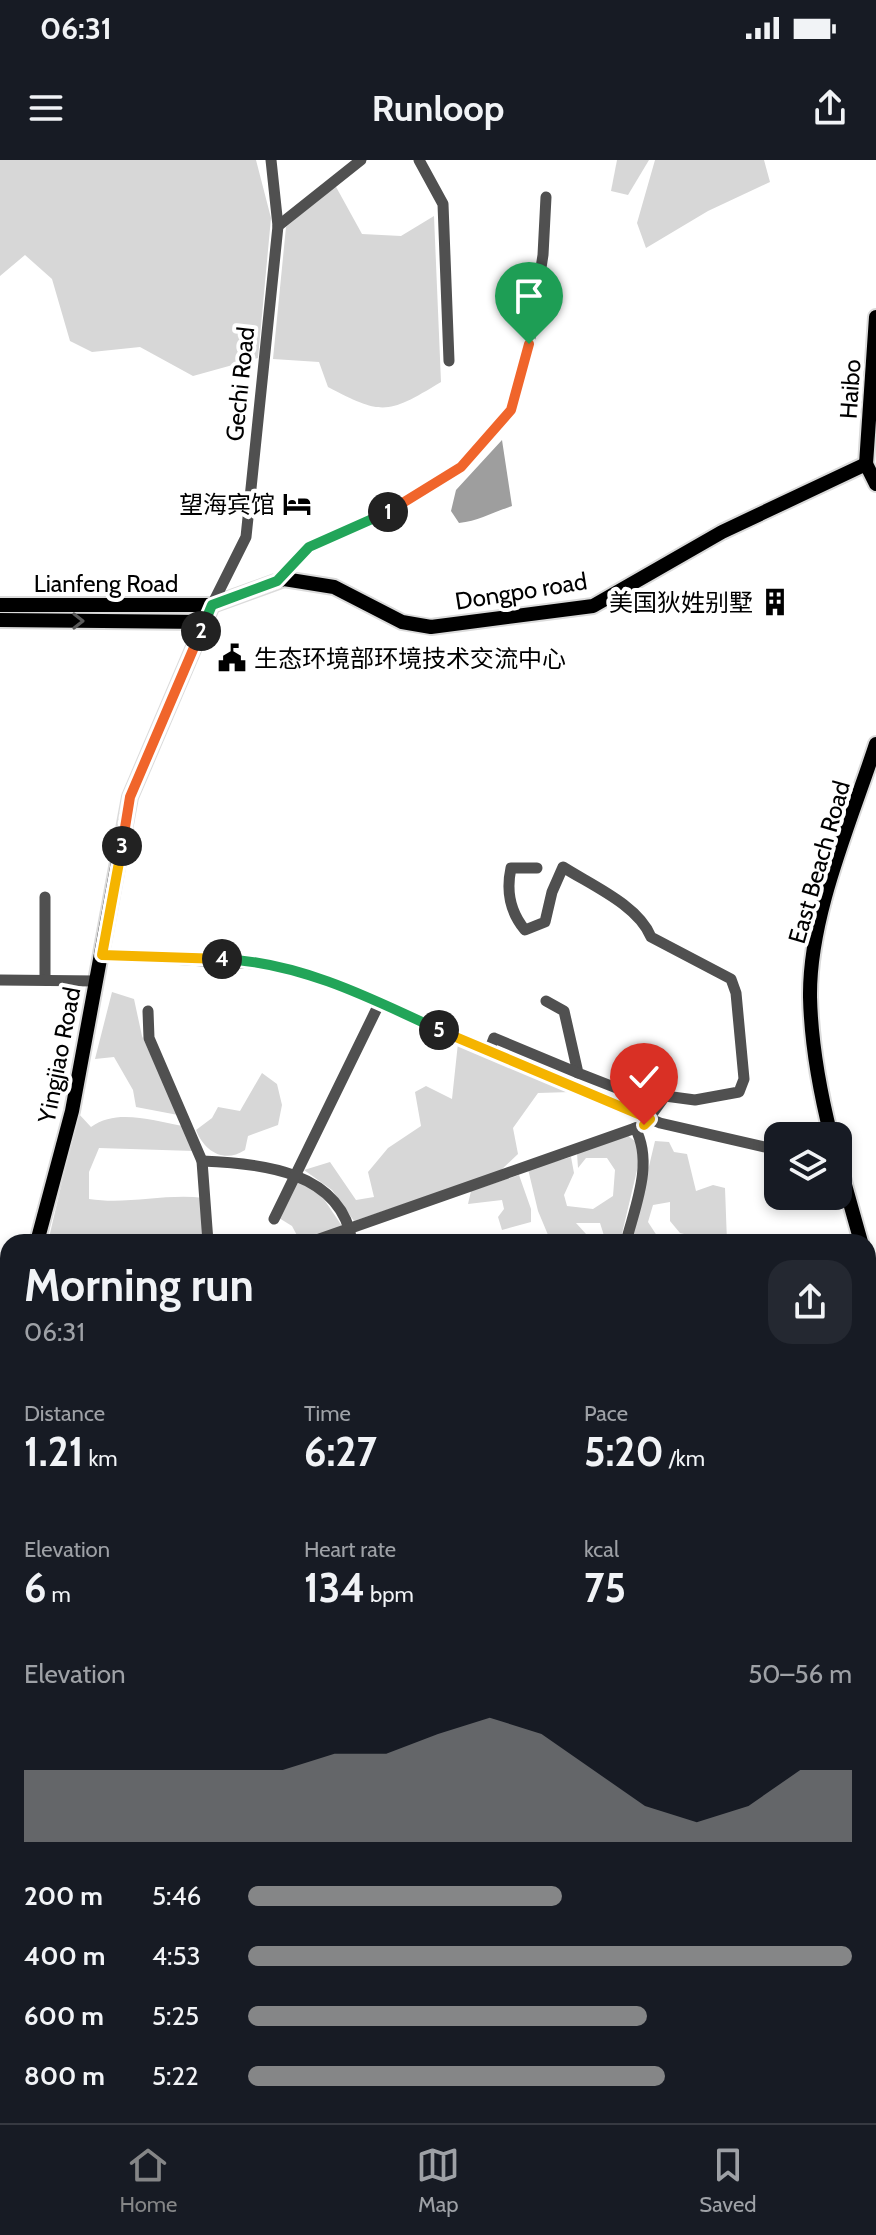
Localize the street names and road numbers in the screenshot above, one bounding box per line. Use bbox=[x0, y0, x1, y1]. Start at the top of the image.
street label: Gechi Road bbox=[220, 325, 260, 443]
street label: Haibo bbox=[833, 358, 867, 420]
street label: Dongpo road bbox=[453, 566, 589, 616]
street label: Lianfeng Road bbox=[34, 569, 178, 598]
street label: East Beach Road bbox=[782, 777, 856, 947]
street label: Yingjiao Road bbox=[31, 985, 86, 1126]

